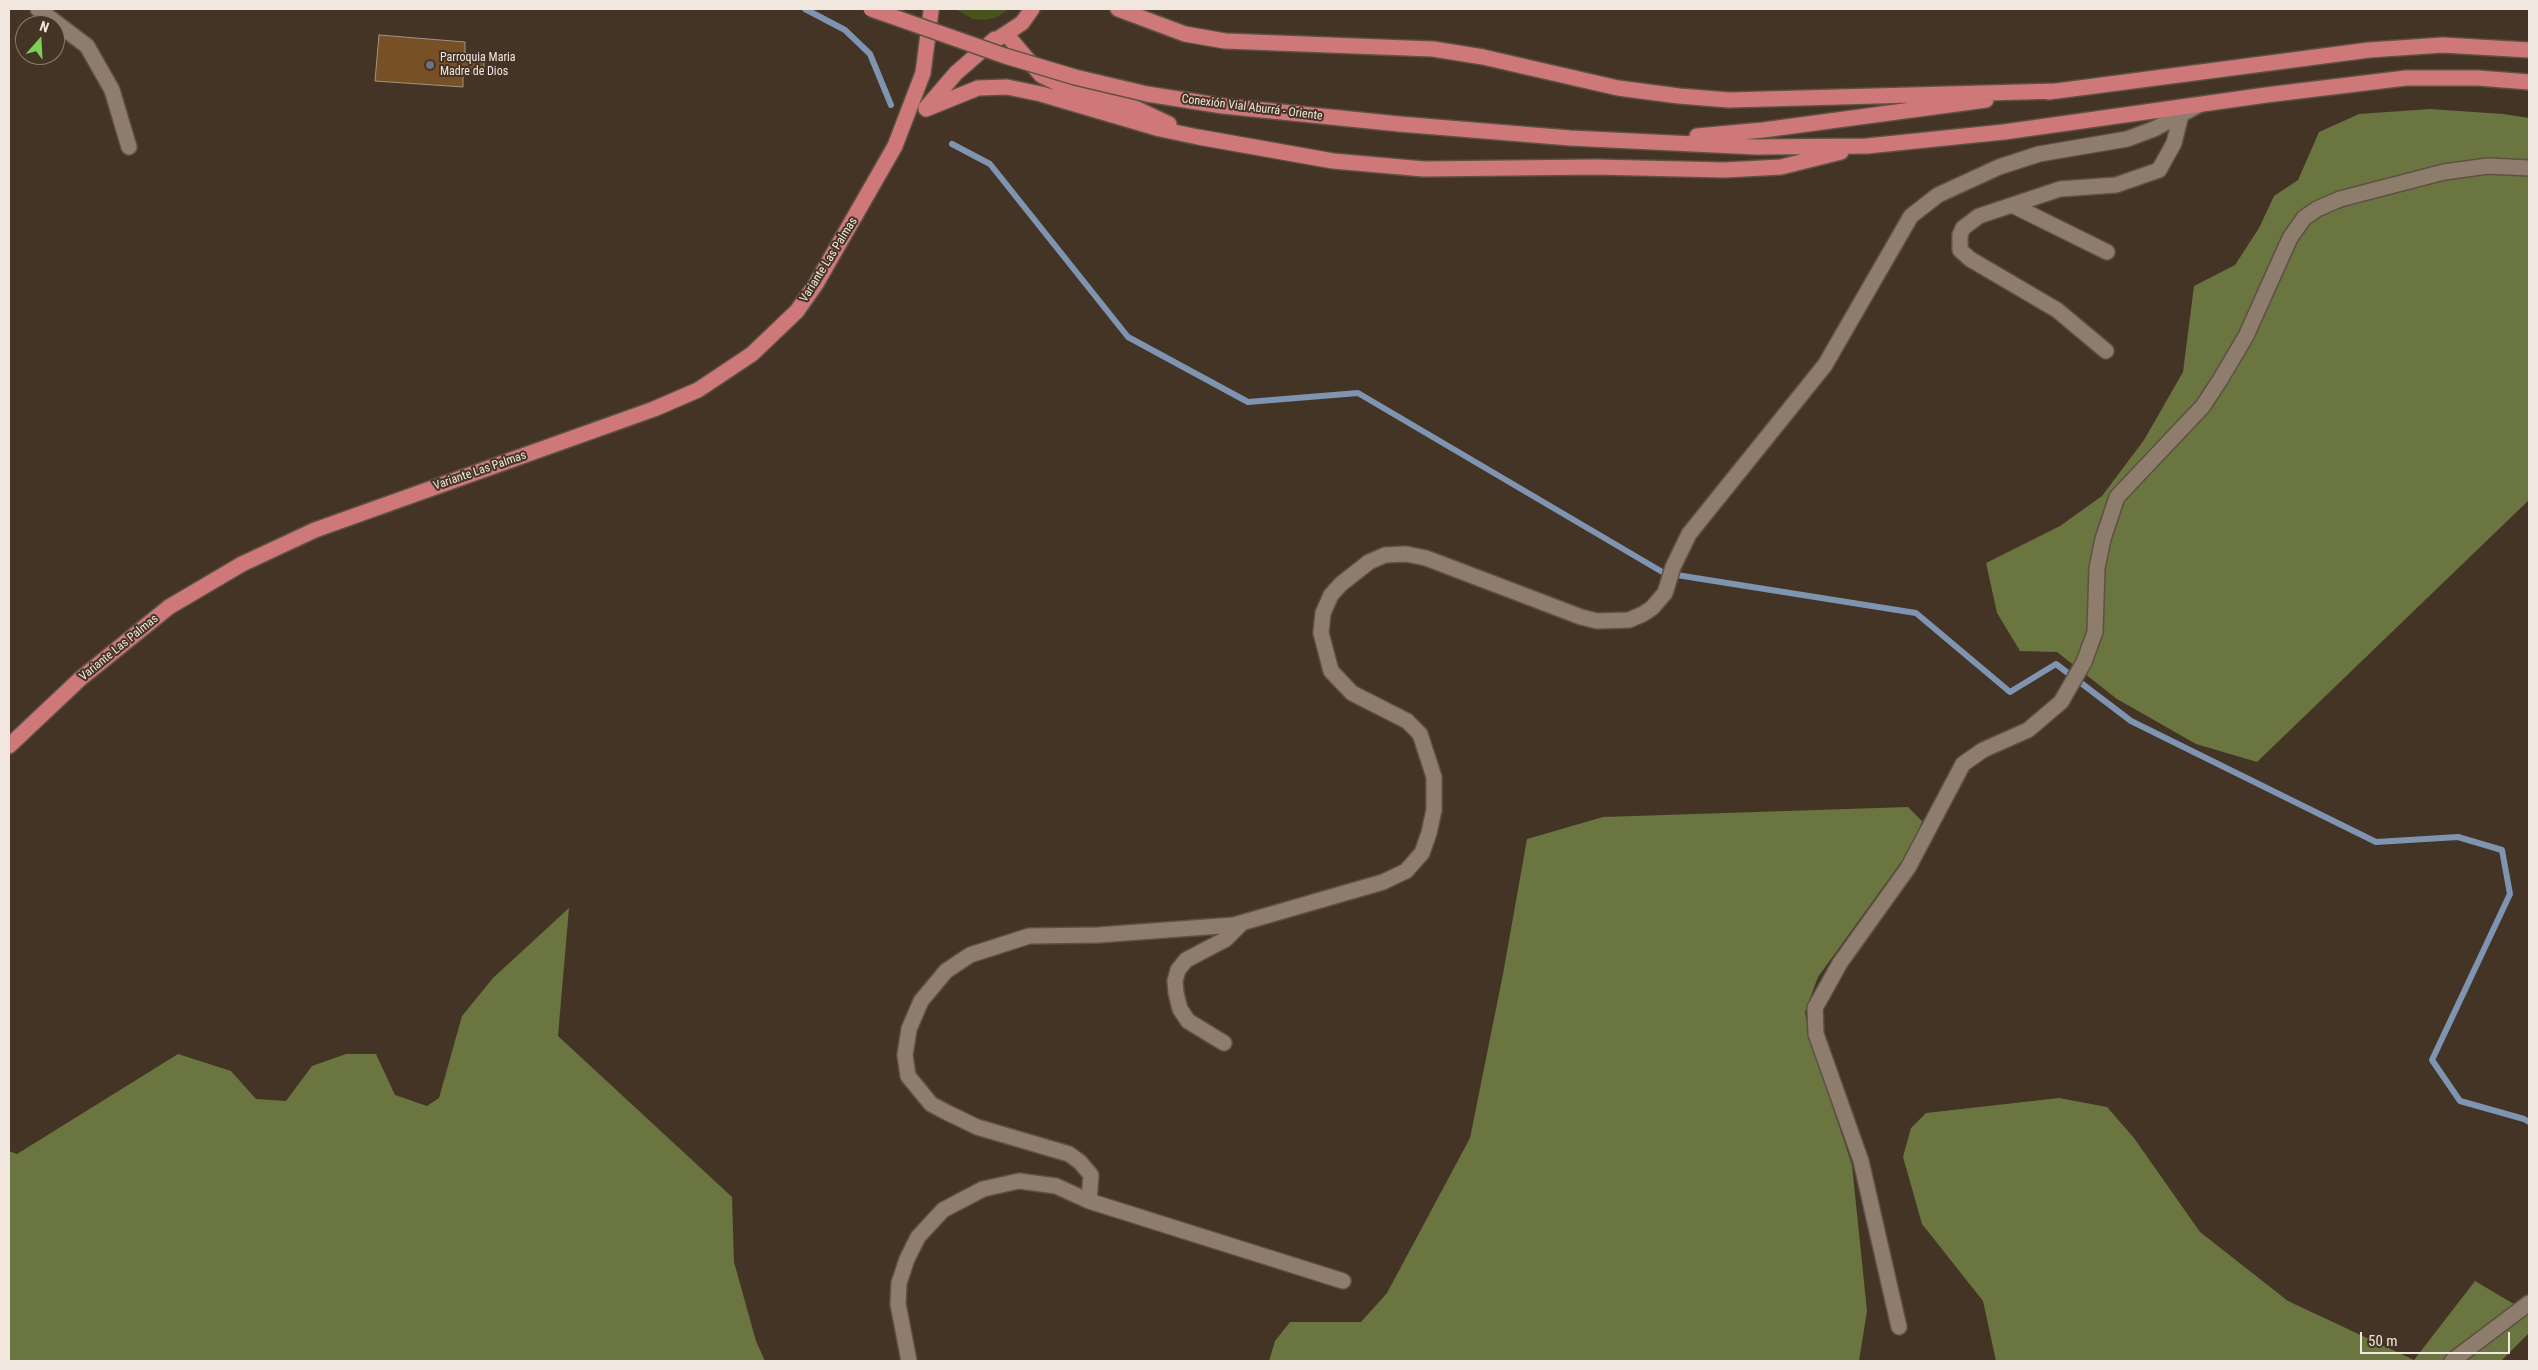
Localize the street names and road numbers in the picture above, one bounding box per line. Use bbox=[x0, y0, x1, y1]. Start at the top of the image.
street label: Conexión Vial Aburrá - Oriente bbox=[1181, 92, 1323, 124]
street label: Variante Las Palmas bbox=[797, 215, 861, 305]
street label: Variante Las Palmas bbox=[432, 448, 528, 494]
street label: Variante Las Palmas bbox=[77, 612, 161, 684]

